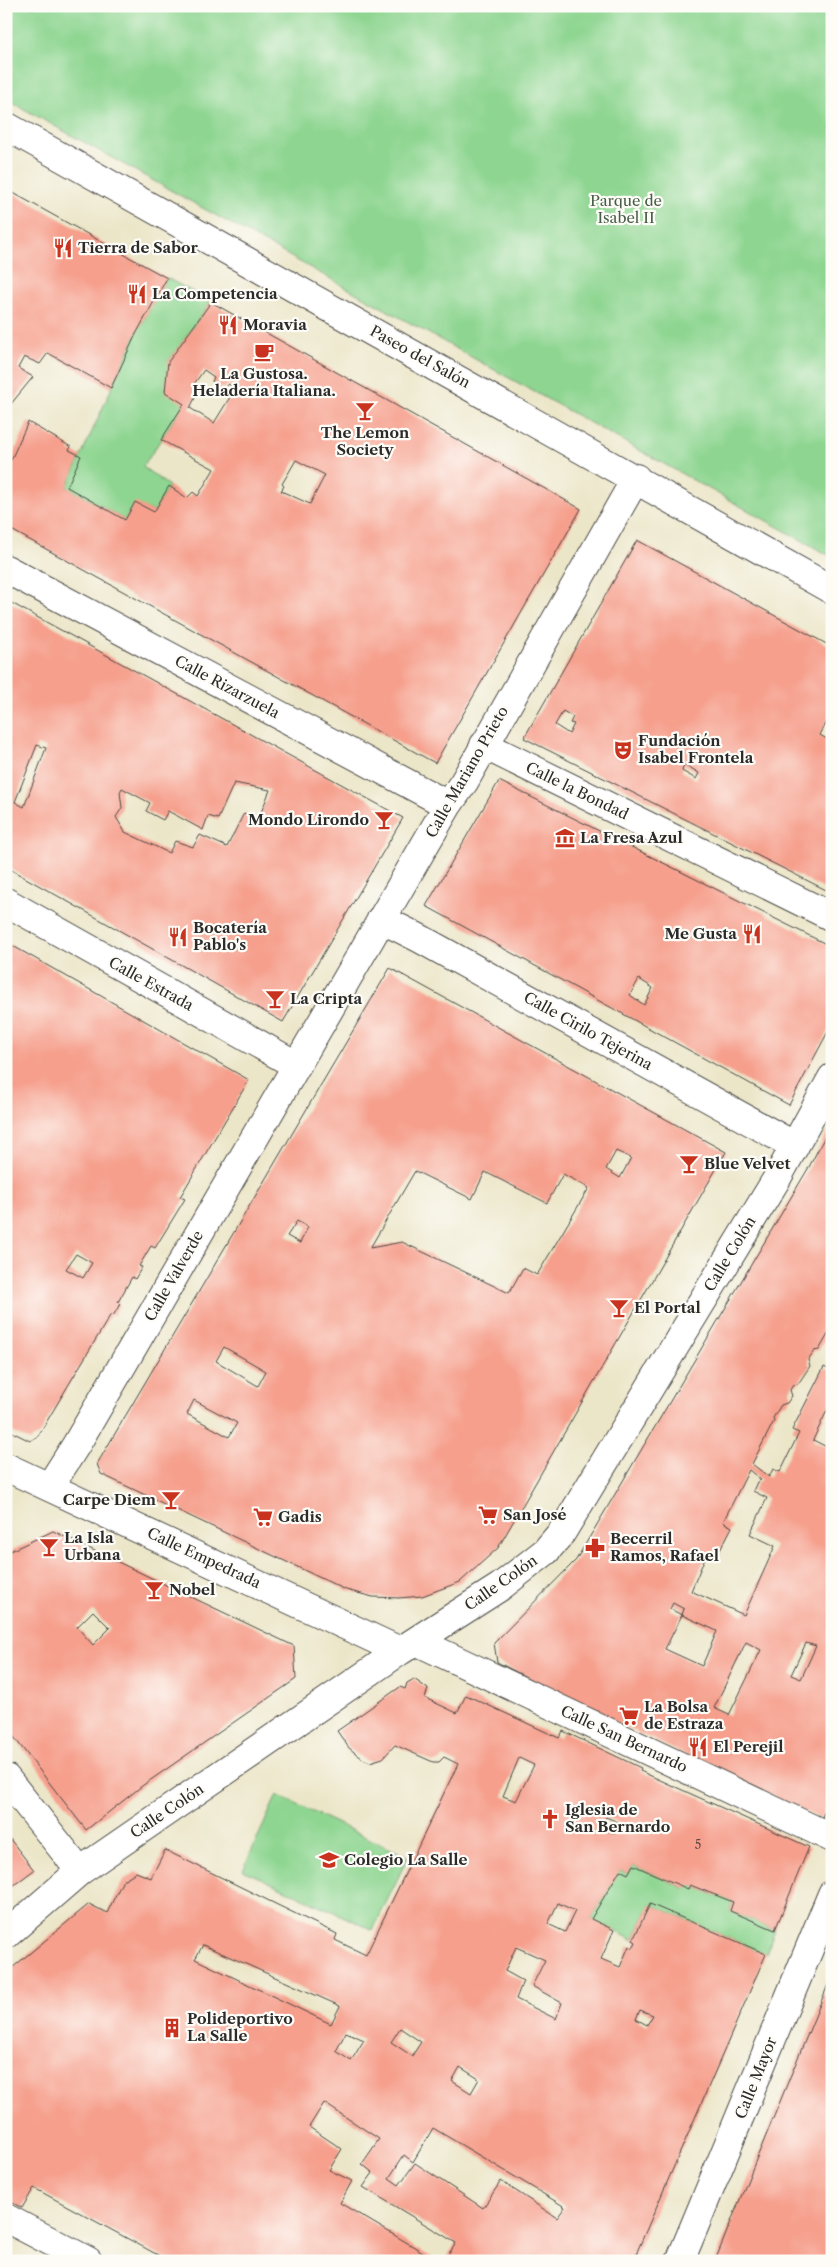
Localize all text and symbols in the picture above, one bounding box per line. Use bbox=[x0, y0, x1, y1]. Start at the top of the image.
park label: Parque de Isabel II bbox=[590, 191, 662, 227]
restaurant icon: Tierra de Sabor bbox=[52, 237, 74, 259]
place label: Tierra de Sabor bbox=[78, 238, 199, 257]
restaurant icon: La Competencia bbox=[126, 283, 148, 305]
place label: La Competencia bbox=[152, 284, 278, 303]
restaurant icon: Moravia bbox=[217, 314, 239, 336]
place label: Moravia bbox=[243, 315, 307, 334]
street label: Paseo del Salón bbox=[367, 321, 474, 392]
cafe icon: La Gustosa. Heladería Italiana. bbox=[253, 341, 275, 363]
place label: La Gustosa. Heladería Italiana. bbox=[192, 364, 336, 400]
bar icon: The Lemon Society bbox=[354, 400, 376, 422]
place label: The Lemon Society bbox=[321, 423, 410, 459]
street label: Calle Rizarzuela bbox=[172, 651, 283, 722]
street label: Calle Mariano Prieto bbox=[421, 703, 512, 841]
place label: Fundación Isabel Frontela bbox=[638, 731, 754, 767]
theatre icon: Fundación Isabel Frontela bbox=[612, 739, 634, 761]
street label: Calle la Bondad bbox=[523, 757, 632, 824]
bar icon: Mondo Lirondo bbox=[373, 809, 395, 831]
place label: Mondo Lirondo bbox=[248, 810, 369, 829]
museum icon: La Fresa Azul bbox=[554, 827, 576, 849]
place label: La Fresa Azul bbox=[580, 828, 683, 847]
place label: Bocatería Pablo's bbox=[193, 918, 267, 954]
restaurant icon: Me Gusta bbox=[741, 923, 763, 945]
place label: Me Gusta bbox=[664, 924, 737, 943]
restaurant icon: Bocatería Pablo's bbox=[167, 926, 189, 948]
street label: Calle Estrada bbox=[105, 952, 197, 1015]
street label: Calle Cirilo Tejerina bbox=[521, 987, 656, 1074]
bar icon: La Cripta bbox=[264, 988, 286, 1010]
place label: La Cripta bbox=[290, 989, 362, 1008]
bar icon: Blue Velvet bbox=[678, 1153, 700, 1175]
place label: Blue Velvet bbox=[704, 1154, 791, 1173]
street label: Calle Colón bbox=[700, 1212, 760, 1295]
street label: Calle Valverde bbox=[140, 1227, 207, 1325]
bar icon: El Portal bbox=[608, 1297, 630, 1319]
place label: El Portal bbox=[634, 1298, 701, 1317]
bar icon: Carpe Diem bbox=[160, 1489, 182, 1511]
place label: Carpe Diem bbox=[63, 1490, 156, 1509]
supermarket icon: San José bbox=[477, 1504, 499, 1526]
place label: San José bbox=[503, 1505, 566, 1524]
supermarket icon: Gadis bbox=[252, 1506, 274, 1528]
place label: Gadis bbox=[278, 1507, 322, 1526]
street label: Calle Empedrada bbox=[144, 1523, 264, 1592]
place label: La Isla Urbana bbox=[64, 1528, 121, 1564]
place label: Becerril Ramos, Rafael bbox=[610, 1529, 719, 1565]
bar icon: La Isla Urbana bbox=[38, 1536, 60, 1558]
pharmacy icon: Becerril Ramos, Rafael bbox=[584, 1537, 606, 1559]
street label: Calle Colón bbox=[461, 1550, 541, 1615]
bar icon: Nobel bbox=[143, 1579, 165, 1601]
place label: Nobel bbox=[169, 1580, 215, 1599]
place label: La Bolsa de Estraza bbox=[644, 1697, 724, 1733]
street label: Calle San Bernardo bbox=[558, 1701, 691, 1776]
supermarket icon: La Bolsa de Estraza bbox=[618, 1705, 640, 1727]
restaurant icon: El Perejil bbox=[687, 1736, 709, 1758]
place label: El Perejil bbox=[713, 1737, 783, 1756]
street label: Calle Colón bbox=[126, 1779, 208, 1842]
place label: Iglesia de San Bernardo bbox=[565, 1800, 670, 1836]
church icon: Iglesia de San Bernardo bbox=[539, 1808, 561, 1830]
house number: 5 bbox=[695, 1837, 701, 1852]
school or university icon: Colegio La Salle bbox=[318, 1849, 340, 1871]
place label: Colegio La Salle bbox=[344, 1850, 468, 1869]
place label: Polideportivo La Salle bbox=[187, 2009, 293, 2045]
building icon: Polideportivo La Salle bbox=[161, 2017, 183, 2039]
street label: Calle Mayor bbox=[730, 2033, 781, 2122]

